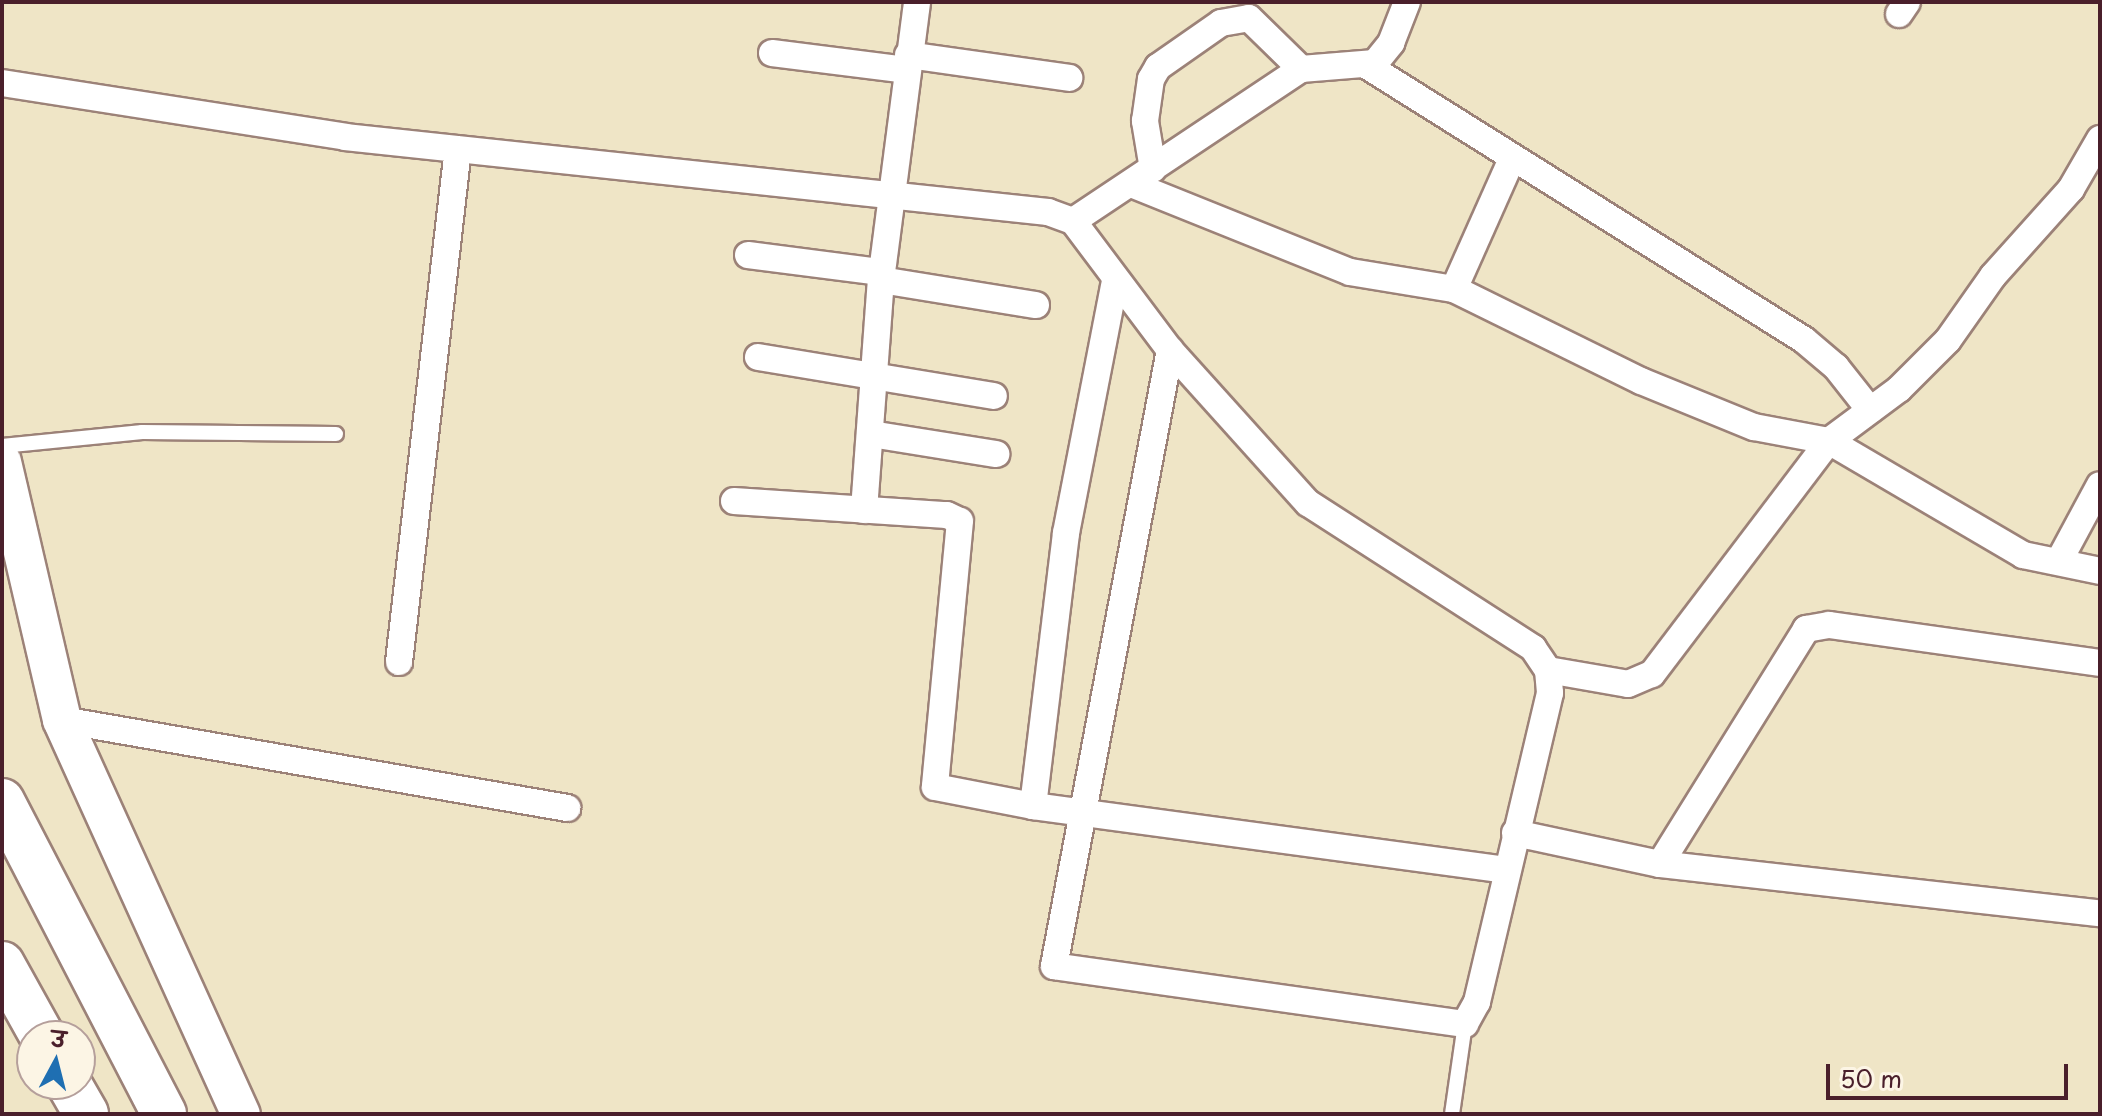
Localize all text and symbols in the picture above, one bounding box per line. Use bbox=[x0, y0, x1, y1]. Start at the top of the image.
north arrow bbox=[16, 1020, 96, 1100]
text: उ bbox=[49, 1020, 68, 1055]
scale bar bbox=[1830, 1048, 2072, 1098]
text: 50 m bbox=[1840, 1060, 1902, 1096]

